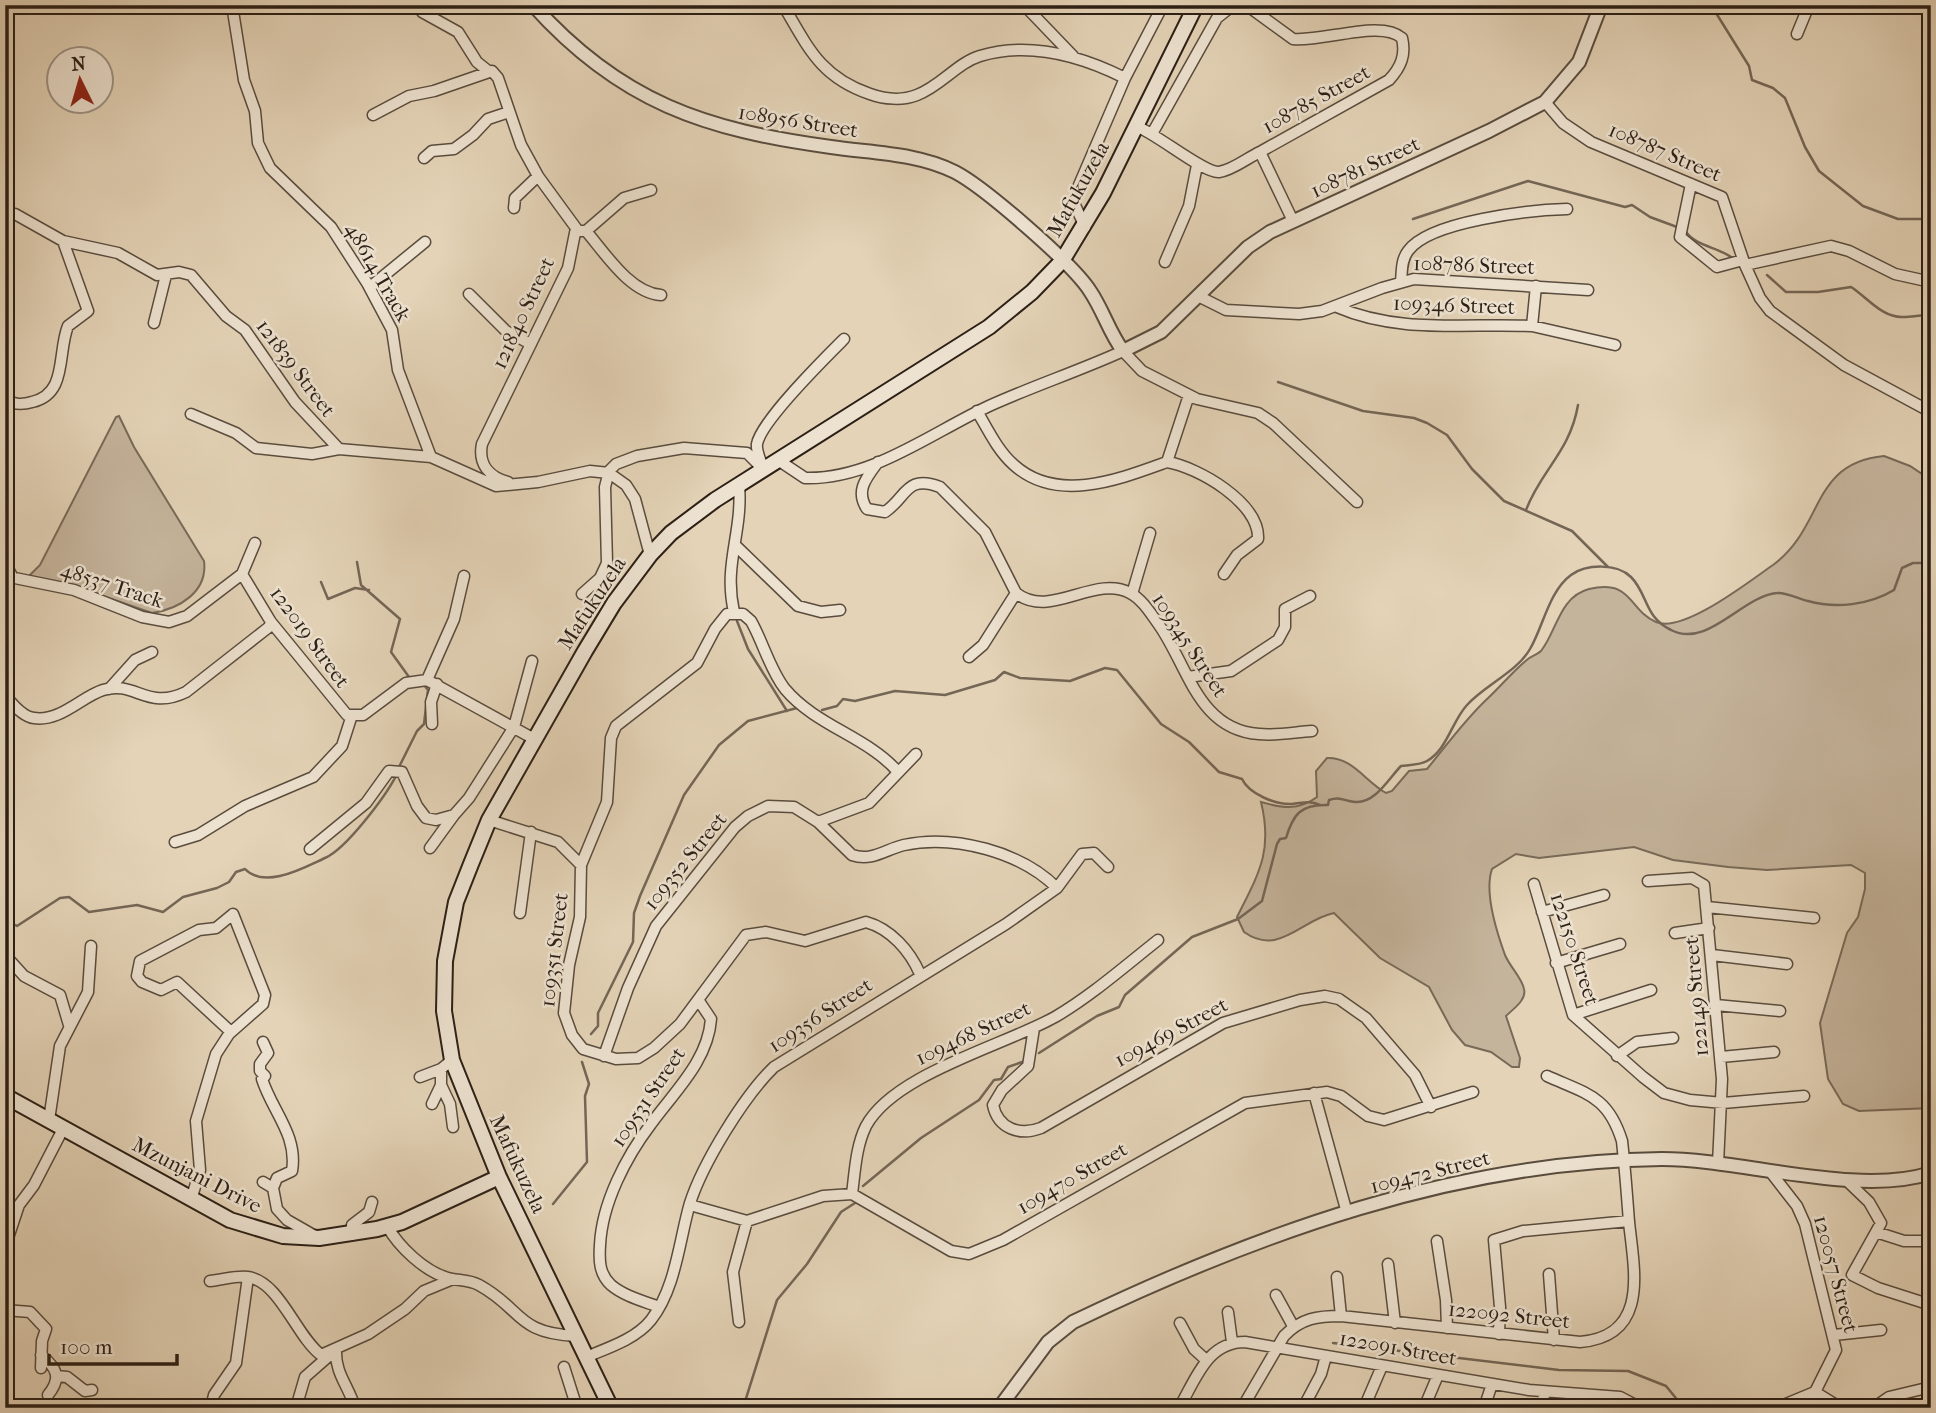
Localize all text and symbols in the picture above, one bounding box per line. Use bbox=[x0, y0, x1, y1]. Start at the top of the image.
north arrow bbox=[46, 46, 116, 116]
text: N bbox=[70, 52, 87, 76]
street label: 108785 Street bbox=[1258, 59, 1374, 138]
street label: 108956 Street bbox=[736, 100, 860, 142]
street label: 108787 Street bbox=[1605, 117, 1725, 187]
street label: 108781 Street bbox=[1307, 131, 1424, 203]
street label: Mafukuzela bbox=[1042, 137, 1114, 241]
street label: 48614 Track bbox=[340, 218, 416, 326]
street label: 108786 Street bbox=[1413, 251, 1536, 279]
street label: 121840 Street bbox=[487, 253, 559, 373]
street label: 109346 Street bbox=[1392, 291, 1516, 319]
street label: 121839 Street bbox=[252, 315, 341, 422]
street label: Mafukuzela bbox=[553, 552, 631, 654]
street label: 48537 Track bbox=[58, 557, 167, 613]
street label: 122019 Street bbox=[265, 582, 355, 693]
street label: 109345 Street bbox=[1147, 588, 1233, 702]
street label: 109352 Street bbox=[638, 807, 732, 915]
street label: 122150 Street bbox=[1546, 890, 1605, 1009]
street label: 109351 Street bbox=[535, 891, 573, 1009]
street label: 122149 Street bbox=[1679, 936, 1713, 1058]
street label: 109356 Street bbox=[764, 972, 877, 1057]
street label: 109469 Street bbox=[1110, 992, 1232, 1072]
street label: 109468 Street bbox=[912, 996, 1035, 1070]
street label: 109531 Street bbox=[606, 1042, 690, 1151]
street label: Mafukuzela bbox=[485, 1111, 551, 1217]
street label: Mzunjani Drive bbox=[128, 1132, 266, 1218]
street label: 109470 Street bbox=[1013, 1137, 1132, 1219]
street label: 109472 Street bbox=[1368, 1145, 1493, 1198]
street label: 120057 Street bbox=[1809, 1213, 1863, 1336]
street label: 122092 Street bbox=[1447, 1297, 1572, 1333]
scale bar bbox=[49, 1322, 177, 1366]
street label: 122091 Street bbox=[1337, 1326, 1459, 1370]
text: 100 m bbox=[60, 1335, 113, 1359]

